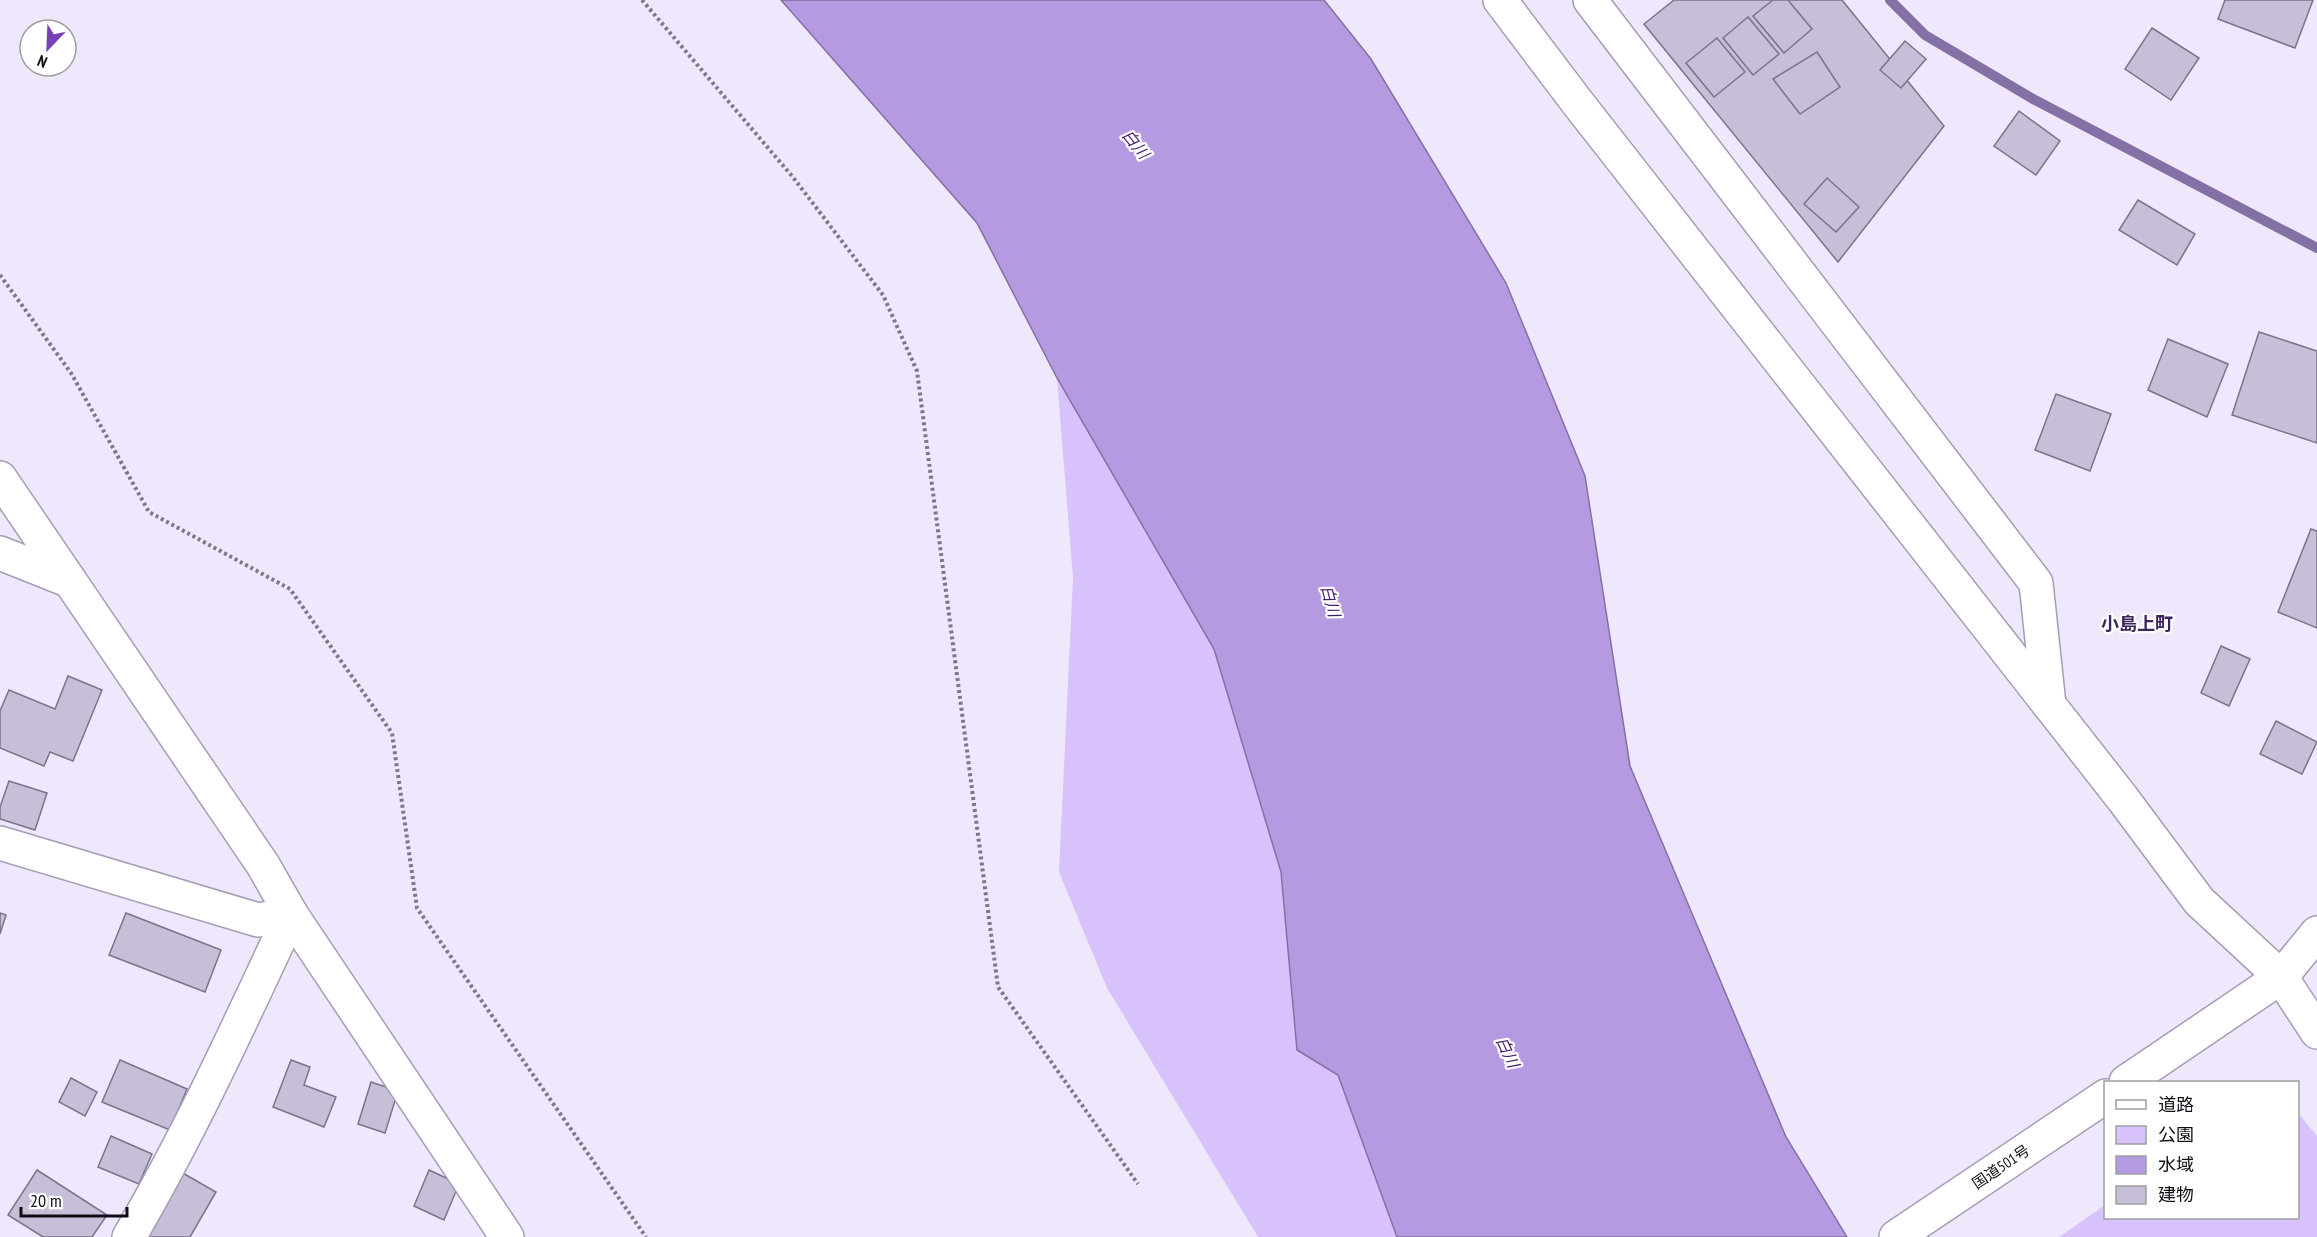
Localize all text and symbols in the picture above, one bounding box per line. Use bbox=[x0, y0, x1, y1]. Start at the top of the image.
north arrow bbox=[18, 18, 78, 78]
text: N bbox=[34, 51, 50, 73]
water label: 白川 bbox=[1118, 125, 1155, 164]
water label: 白川 bbox=[1317, 583, 1345, 621]
district label: 小島上町 bbox=[2101, 612, 2173, 635]
water label: 白川 bbox=[1492, 1033, 1525, 1073]
legend bbox=[2104, 1081, 2299, 1219]
text: 道路 bbox=[2158, 1093, 2194, 1116]
text: 公園 bbox=[2158, 1123, 2194, 1146]
street label: 国道501号 bbox=[1968, 1140, 2033, 1193]
text: 水域 bbox=[2158, 1153, 2194, 1176]
scale bar bbox=[21, 1180, 128, 1218]
text: 建物 bbox=[2158, 1183, 2194, 1206]
text: 20 m bbox=[30, 1189, 62, 1212]

